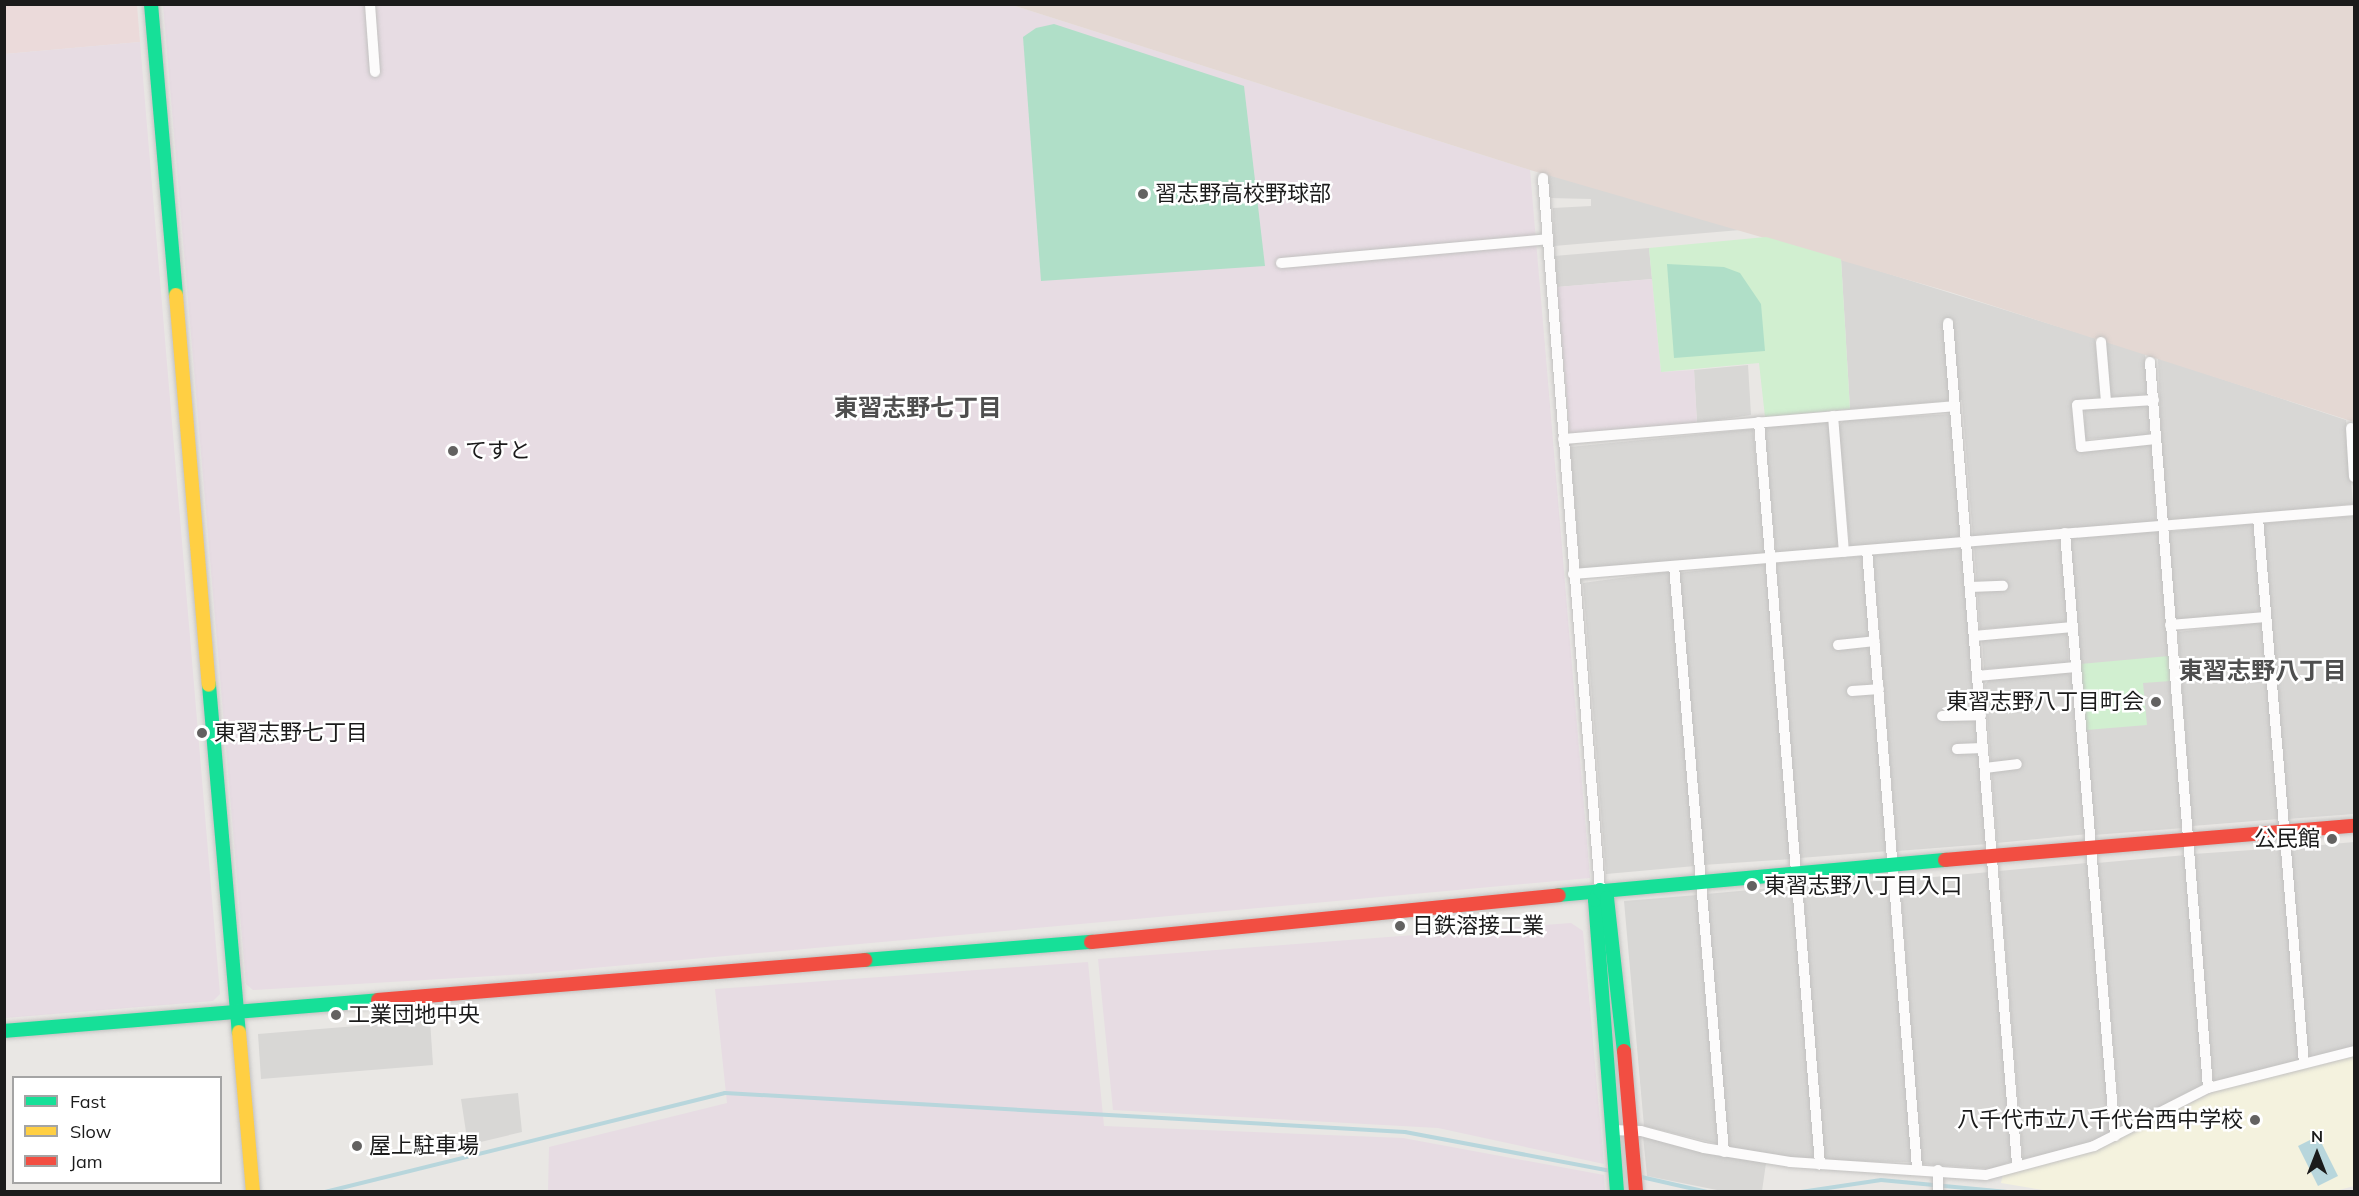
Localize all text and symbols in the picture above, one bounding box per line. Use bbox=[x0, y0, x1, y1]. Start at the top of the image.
place label: 習志野高校野球部 bbox=[1155, 181, 1331, 207]
marker: 習志野高校野球部 bbox=[1136, 187, 1150, 201]
district label: 東習志野七丁目 bbox=[834, 394, 1002, 422]
place label: てすと bbox=[465, 438, 531, 464]
marker: てすと bbox=[446, 444, 460, 458]
district label: 東習志野八丁目 bbox=[2179, 657, 2347, 685]
place label: 東習志野八丁目町会 bbox=[1946, 689, 2144, 715]
marker: 東習志野八丁目町会 bbox=[2149, 695, 2163, 709]
place label: 東習志野七丁目 bbox=[214, 720, 368, 746]
marker: 東習志野七丁目 bbox=[195, 726, 209, 740]
place label: 公民館 bbox=[2254, 826, 2320, 852]
marker: 公民館 bbox=[2325, 832, 2339, 846]
place label: 東習志野八丁目入口 bbox=[1764, 873, 1962, 899]
marker: 東習志野八丁目入口 bbox=[1745, 879, 1759, 893]
place label: 日鉄溶接工業 bbox=[1412, 913, 1544, 939]
marker: 日鉄溶接工業 bbox=[1393, 919, 1407, 933]
place label: 工業団地中央 bbox=[348, 1002, 480, 1028]
marker: 工業団地中央 bbox=[329, 1008, 343, 1022]
legend bbox=[12, 1076, 222, 1184]
text: Fast bbox=[70, 1090, 106, 1113]
place label: 八千代市立八千代台西中学校 bbox=[1957, 1107, 2243, 1133]
marker: 八千代市立八千代台西中学校 bbox=[2248, 1113, 2262, 1127]
text: Slow bbox=[70, 1120, 111, 1143]
north arrow bbox=[2287, 1124, 2347, 1184]
text: N bbox=[2311, 1126, 2323, 1146]
place label: 屋上駐車場 bbox=[369, 1133, 479, 1159]
marker: 屋上駐車場 bbox=[350, 1139, 364, 1153]
text: Jam bbox=[70, 1150, 103, 1173]

